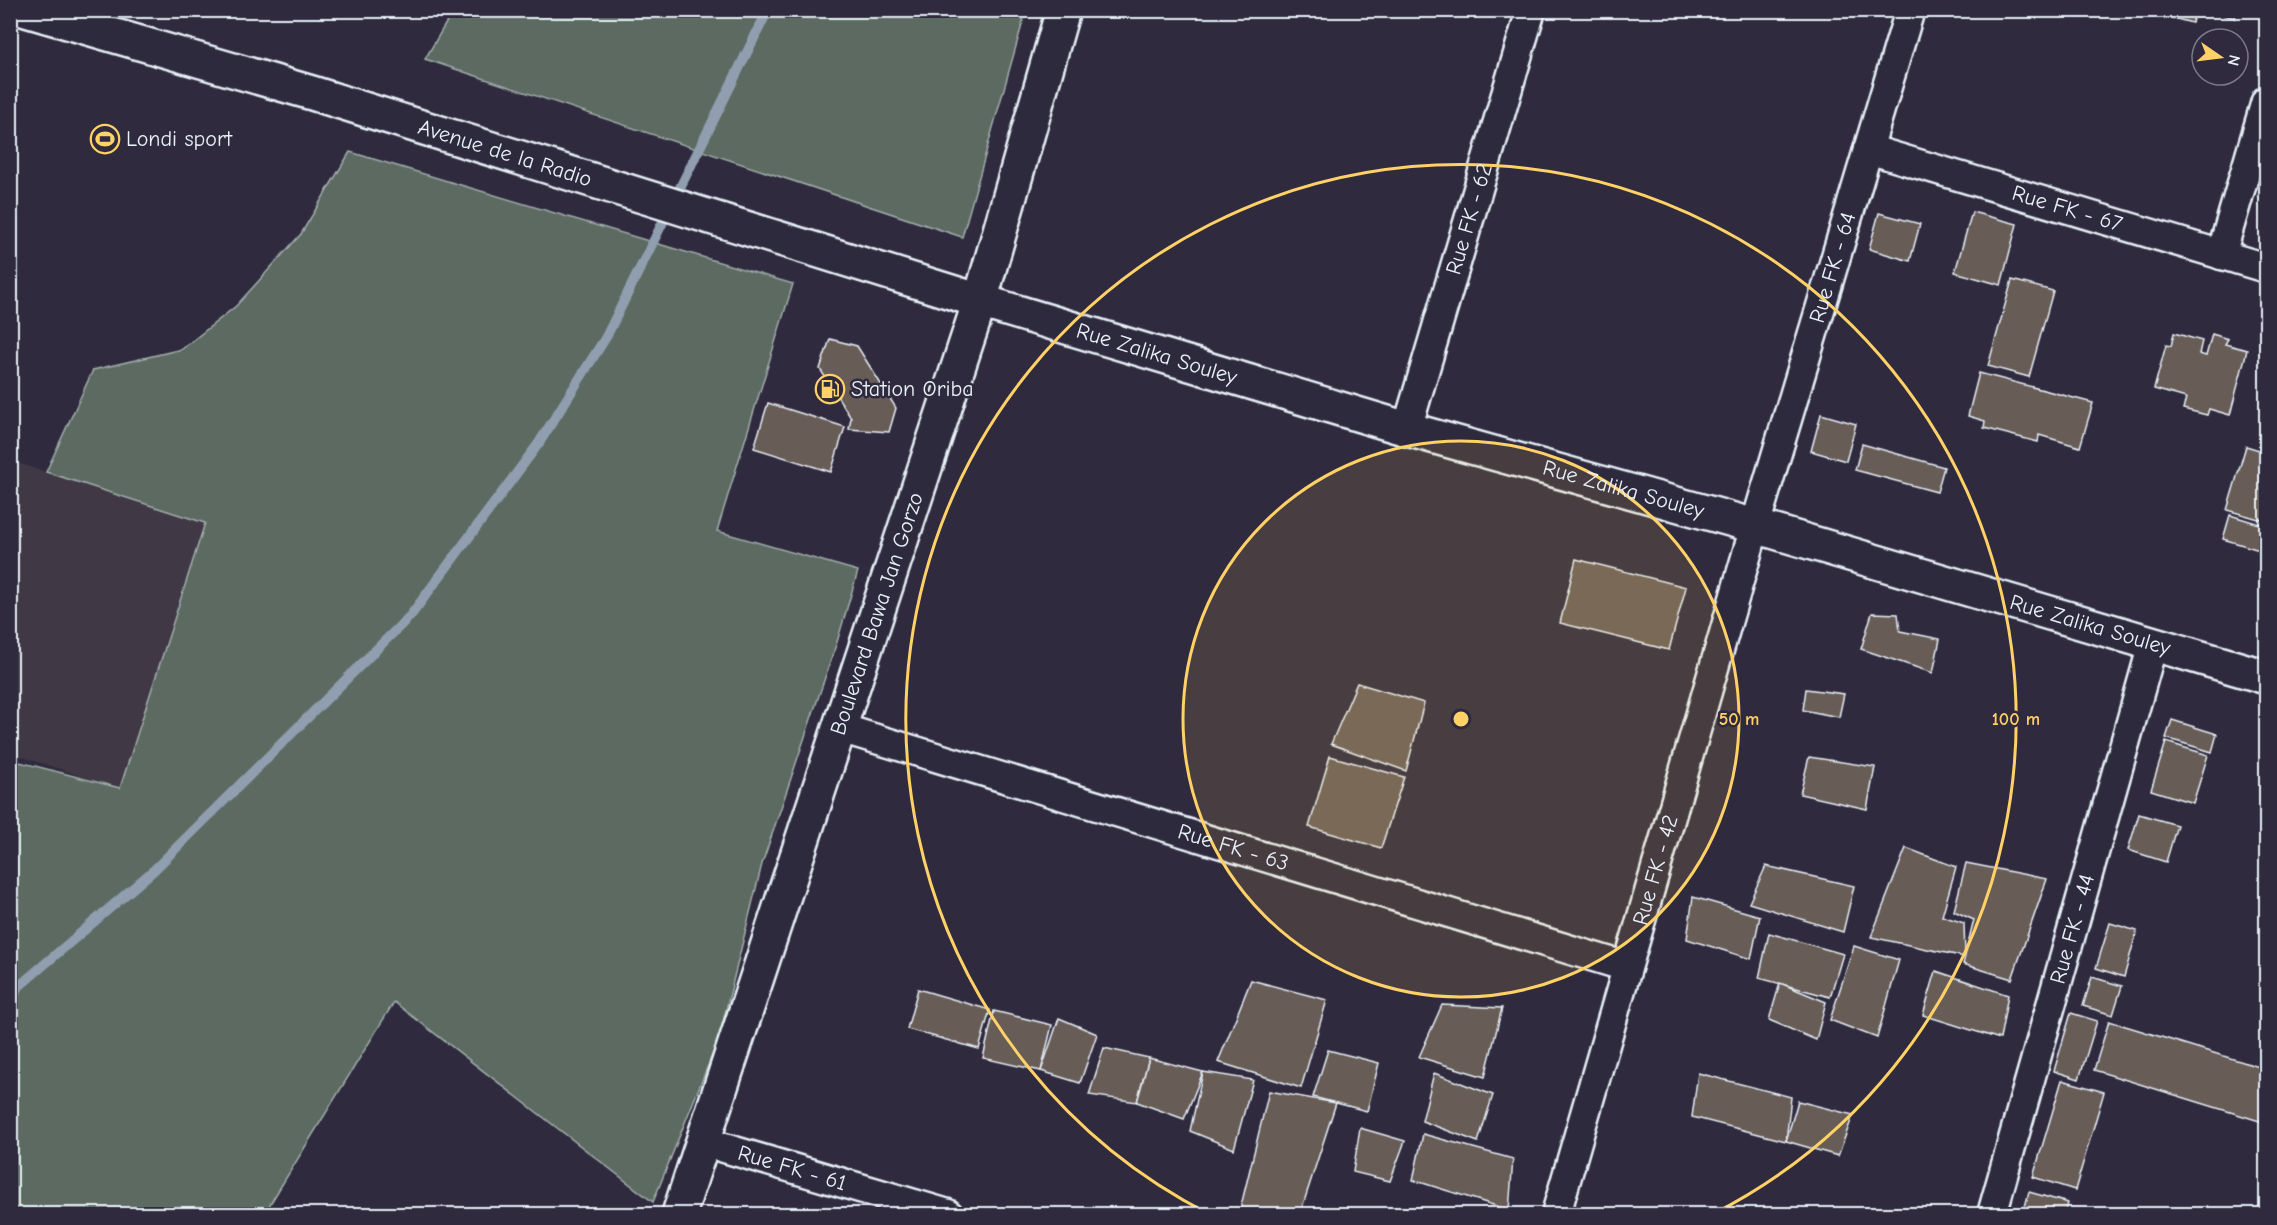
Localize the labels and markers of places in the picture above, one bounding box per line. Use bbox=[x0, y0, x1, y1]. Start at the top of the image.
sports icon: Londi sport bbox=[89, 123, 121, 155]
place label: Londi sport bbox=[126, 126, 233, 152]
fuel station icon: Station Oriba bbox=[814, 373, 846, 405]
place label: Station Oriba bbox=[851, 376, 974, 402]
centre of rings bbox=[1451, 709, 1471, 729]

